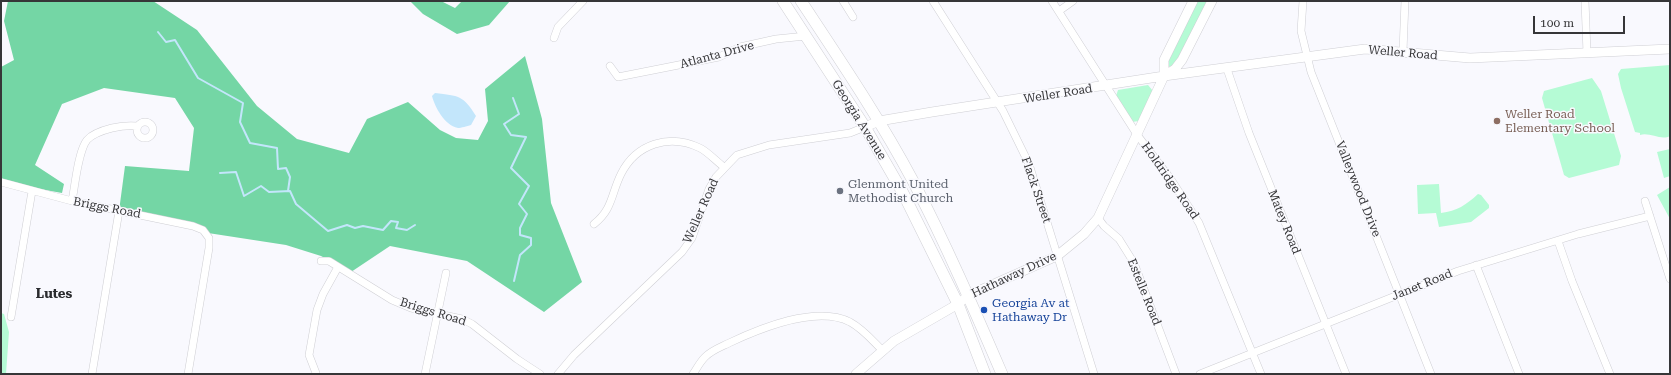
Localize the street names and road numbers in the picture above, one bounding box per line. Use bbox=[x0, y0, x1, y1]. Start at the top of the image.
street label: Atlanta Drive bbox=[678, 38, 756, 72]
street label: Weller Road bbox=[1368, 43, 1438, 63]
street label: Georgia Avenue bbox=[829, 77, 889, 163]
street label: Weller Road bbox=[1023, 81, 1093, 107]
street label: Valleywood Drive bbox=[1332, 139, 1384, 239]
street label: Holdridge Road bbox=[1138, 140, 1202, 222]
street label: Flack Street bbox=[1018, 155, 1054, 225]
street label: Weller Road bbox=[680, 176, 722, 246]
street label: Matey Road bbox=[1265, 188, 1303, 256]
street label: Briggs Road bbox=[72, 194, 142, 222]
street label: Hathaway Drive bbox=[969, 249, 1059, 301]
street label: Estelle Road bbox=[1124, 256, 1164, 328]
street label: Janet Road bbox=[1389, 266, 1455, 304]
street label: Briggs Road bbox=[398, 295, 468, 329]

